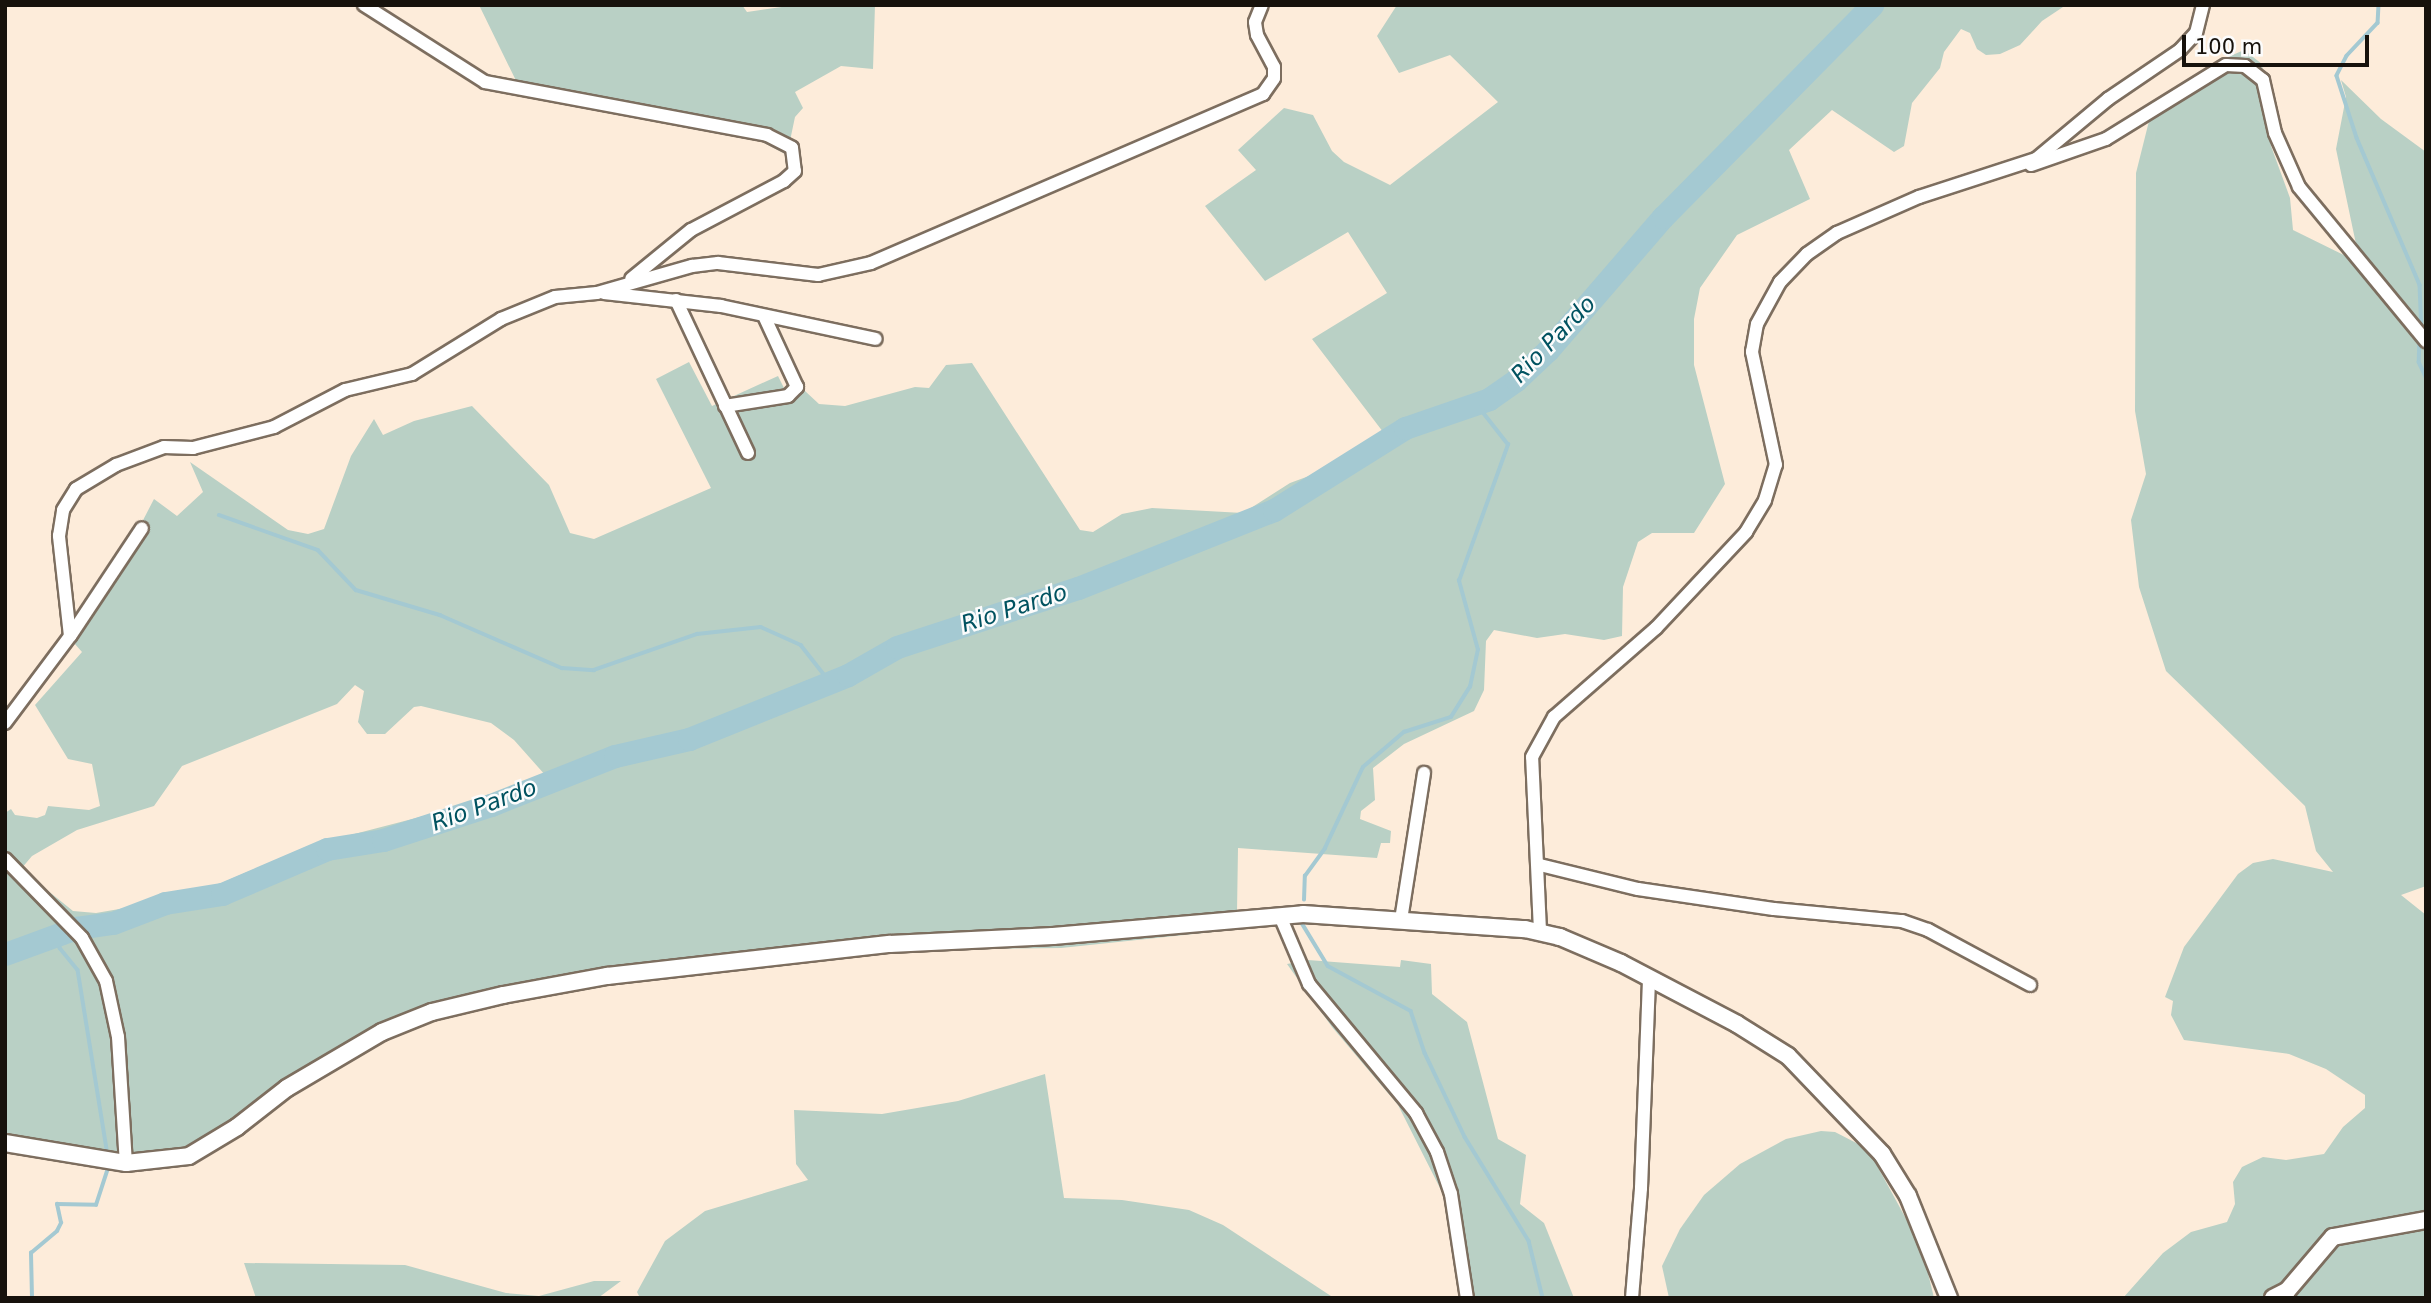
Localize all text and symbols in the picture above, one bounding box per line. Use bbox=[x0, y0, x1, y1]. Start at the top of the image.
scale bar bbox=[2186, 21, 2373, 65]
text: 100 m bbox=[2195, 35, 2262, 59]
water label: Rio Pardo bbox=[1505, 290, 1601, 388]
water label: Rio Pardo bbox=[958, 578, 1070, 638]
water label: Rio Pardo bbox=[428, 773, 540, 837]

